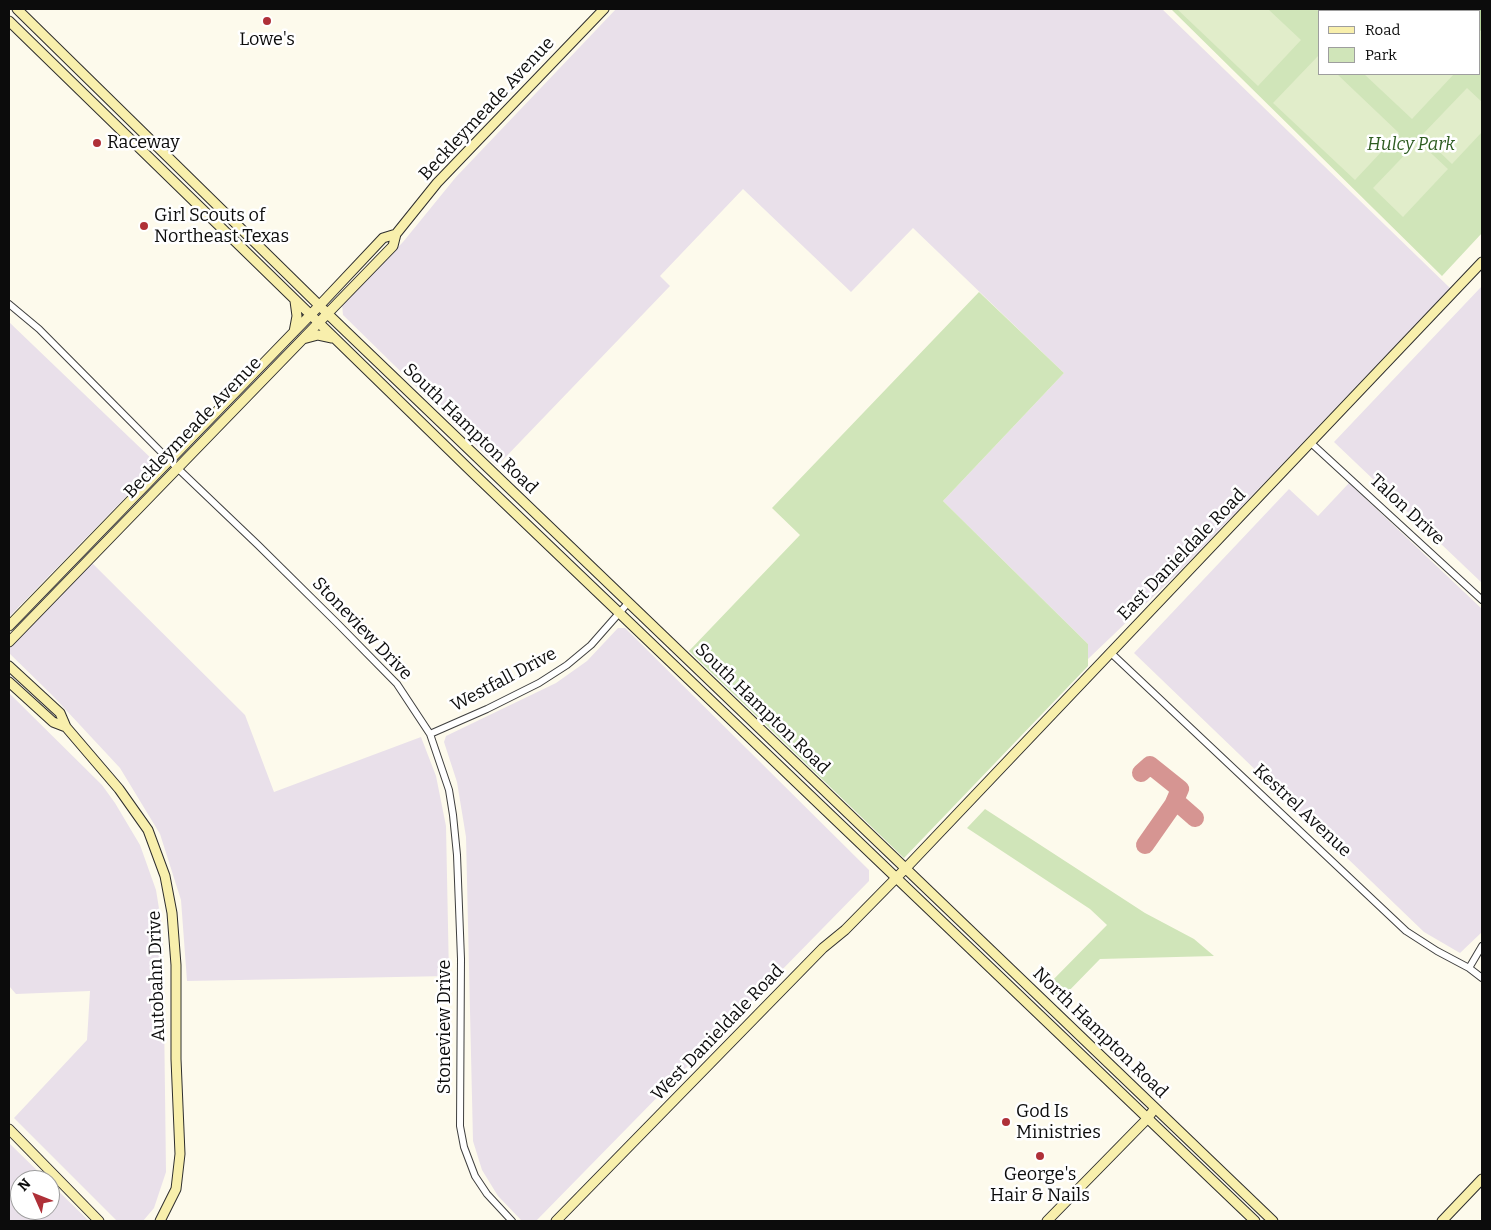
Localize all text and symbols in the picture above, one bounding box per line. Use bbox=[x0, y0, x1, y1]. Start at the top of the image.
legend bbox=[1318, 10, 1481, 75]
marker: Lowe's bbox=[261, 15, 273, 27]
text: Road bbox=[1365, 21, 1400, 39]
place label: Lowe's bbox=[239, 29, 295, 51]
street label: Beckleymeade Avenue bbox=[415, 33, 559, 185]
text: Park bbox=[1365, 46, 1397, 64]
place label: Raceway bbox=[107, 132, 180, 154]
park label: Hulcy Park bbox=[1367, 134, 1455, 156]
marker: Raceway bbox=[91, 137, 103, 149]
place label: Girl Scouts of Northeast Texas bbox=[154, 205, 289, 248]
marker: Girl Scouts of Northeast Texas bbox=[138, 220, 150, 232]
street label: Beckleymeade Avenue bbox=[120, 353, 266, 503]
street label: South Hampton Road bbox=[398, 359, 542, 499]
street label: Talon Drive bbox=[1365, 470, 1449, 550]
street label: East Danieldale Road bbox=[1114, 485, 1250, 625]
street label: Stoneview Drive bbox=[307, 573, 417, 685]
street label: South Hampton Road bbox=[690, 639, 834, 779]
street label: Westfall Drive bbox=[448, 643, 560, 717]
street label: Kestrel Avenue bbox=[1248, 760, 1356, 862]
street label: Autobahn Drive bbox=[144, 910, 170, 1042]
street label: Stoneview Drive bbox=[434, 960, 456, 1094]
street label: West Danieldale Road bbox=[647, 960, 789, 1106]
street label: North Hampton Road bbox=[1028, 963, 1172, 1103]
place label: God Is Ministries bbox=[1016, 1101, 1101, 1144]
marker: God Is Ministries bbox=[1000, 1116, 1012, 1128]
marker: George's Hair & Nails bbox=[1034, 1150, 1046, 1162]
place label: George's Hair & Nails bbox=[990, 1164, 1090, 1206]
north arrow bbox=[10, 1170, 60, 1220]
text: N bbox=[15, 1175, 34, 1195]

